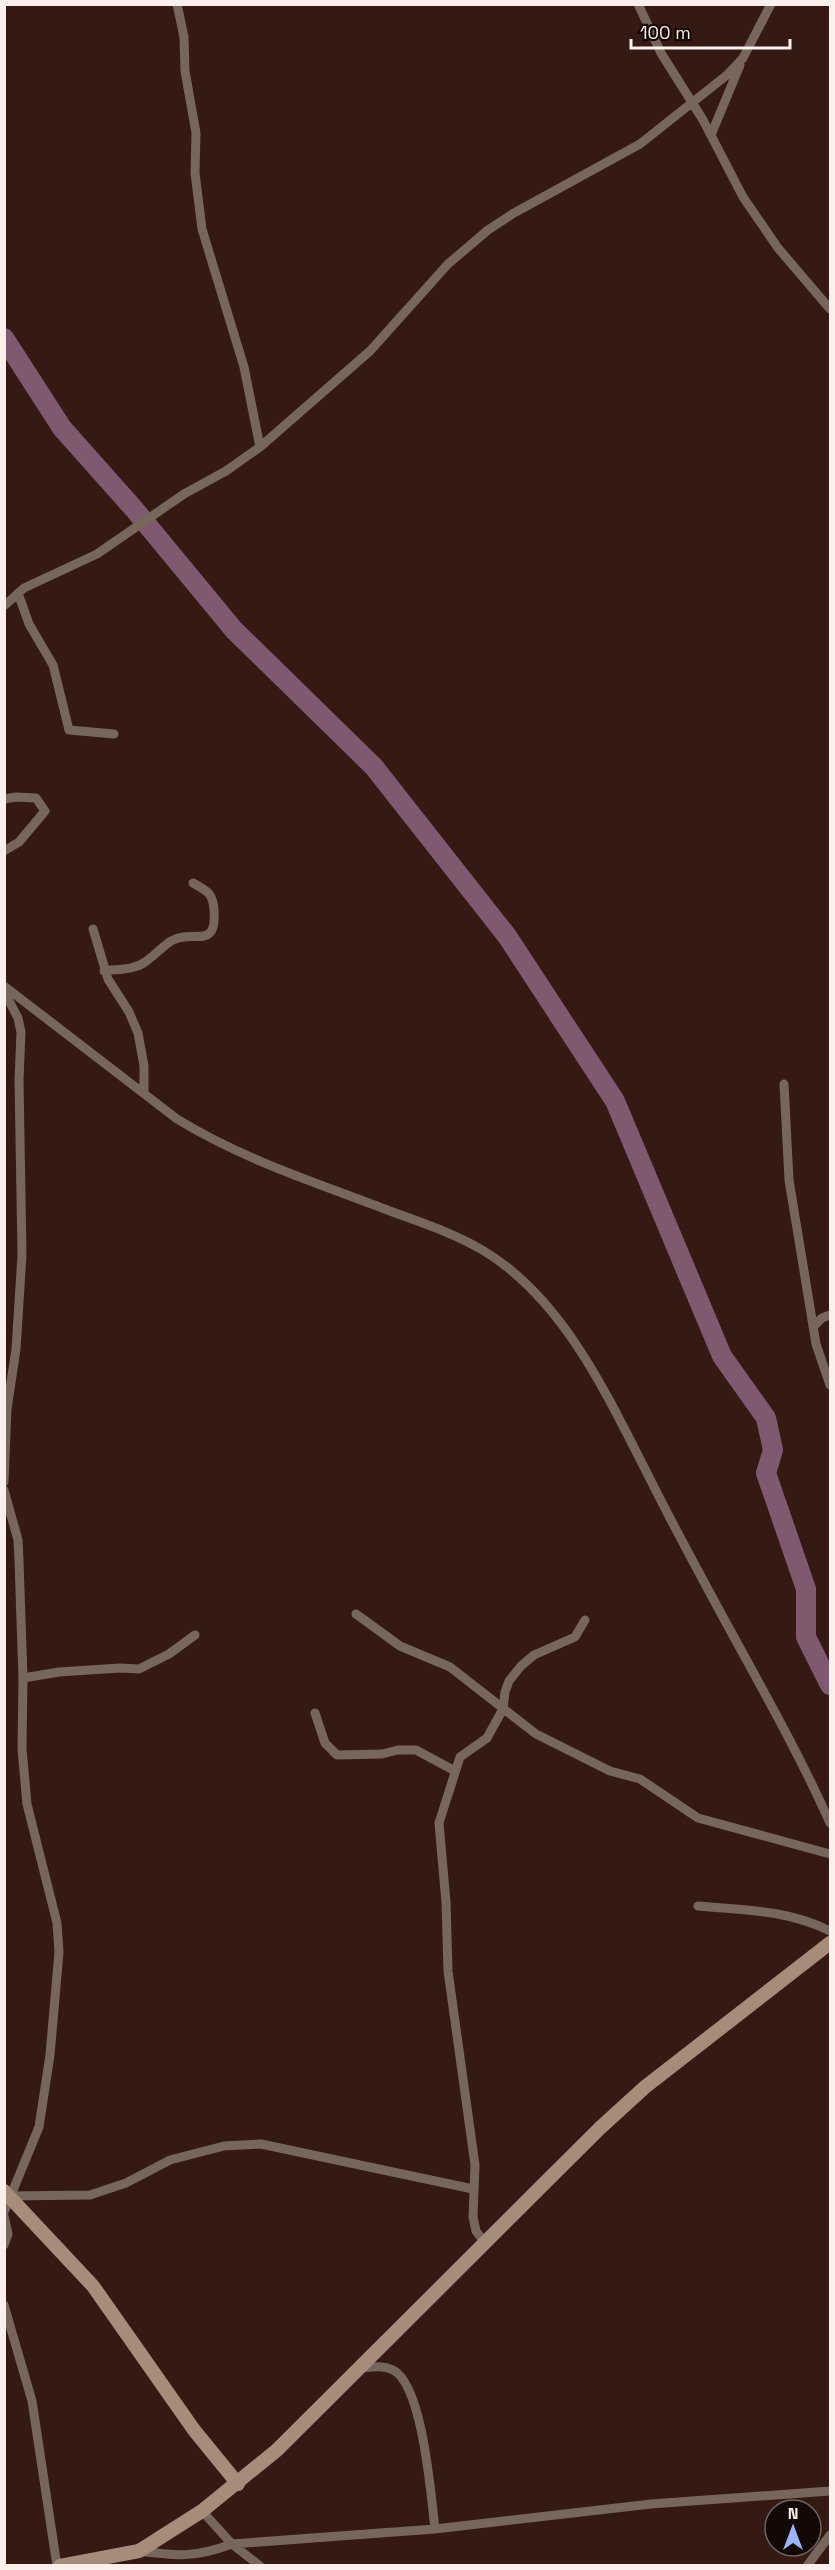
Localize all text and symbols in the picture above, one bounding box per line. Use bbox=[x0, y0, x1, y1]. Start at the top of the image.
scale bar bbox=[631, 12, 790, 50]
text: 100 m bbox=[640, 21, 691, 44]
north arrow bbox=[763, 2498, 823, 2558]
text: N bbox=[788, 2503, 798, 2524]

